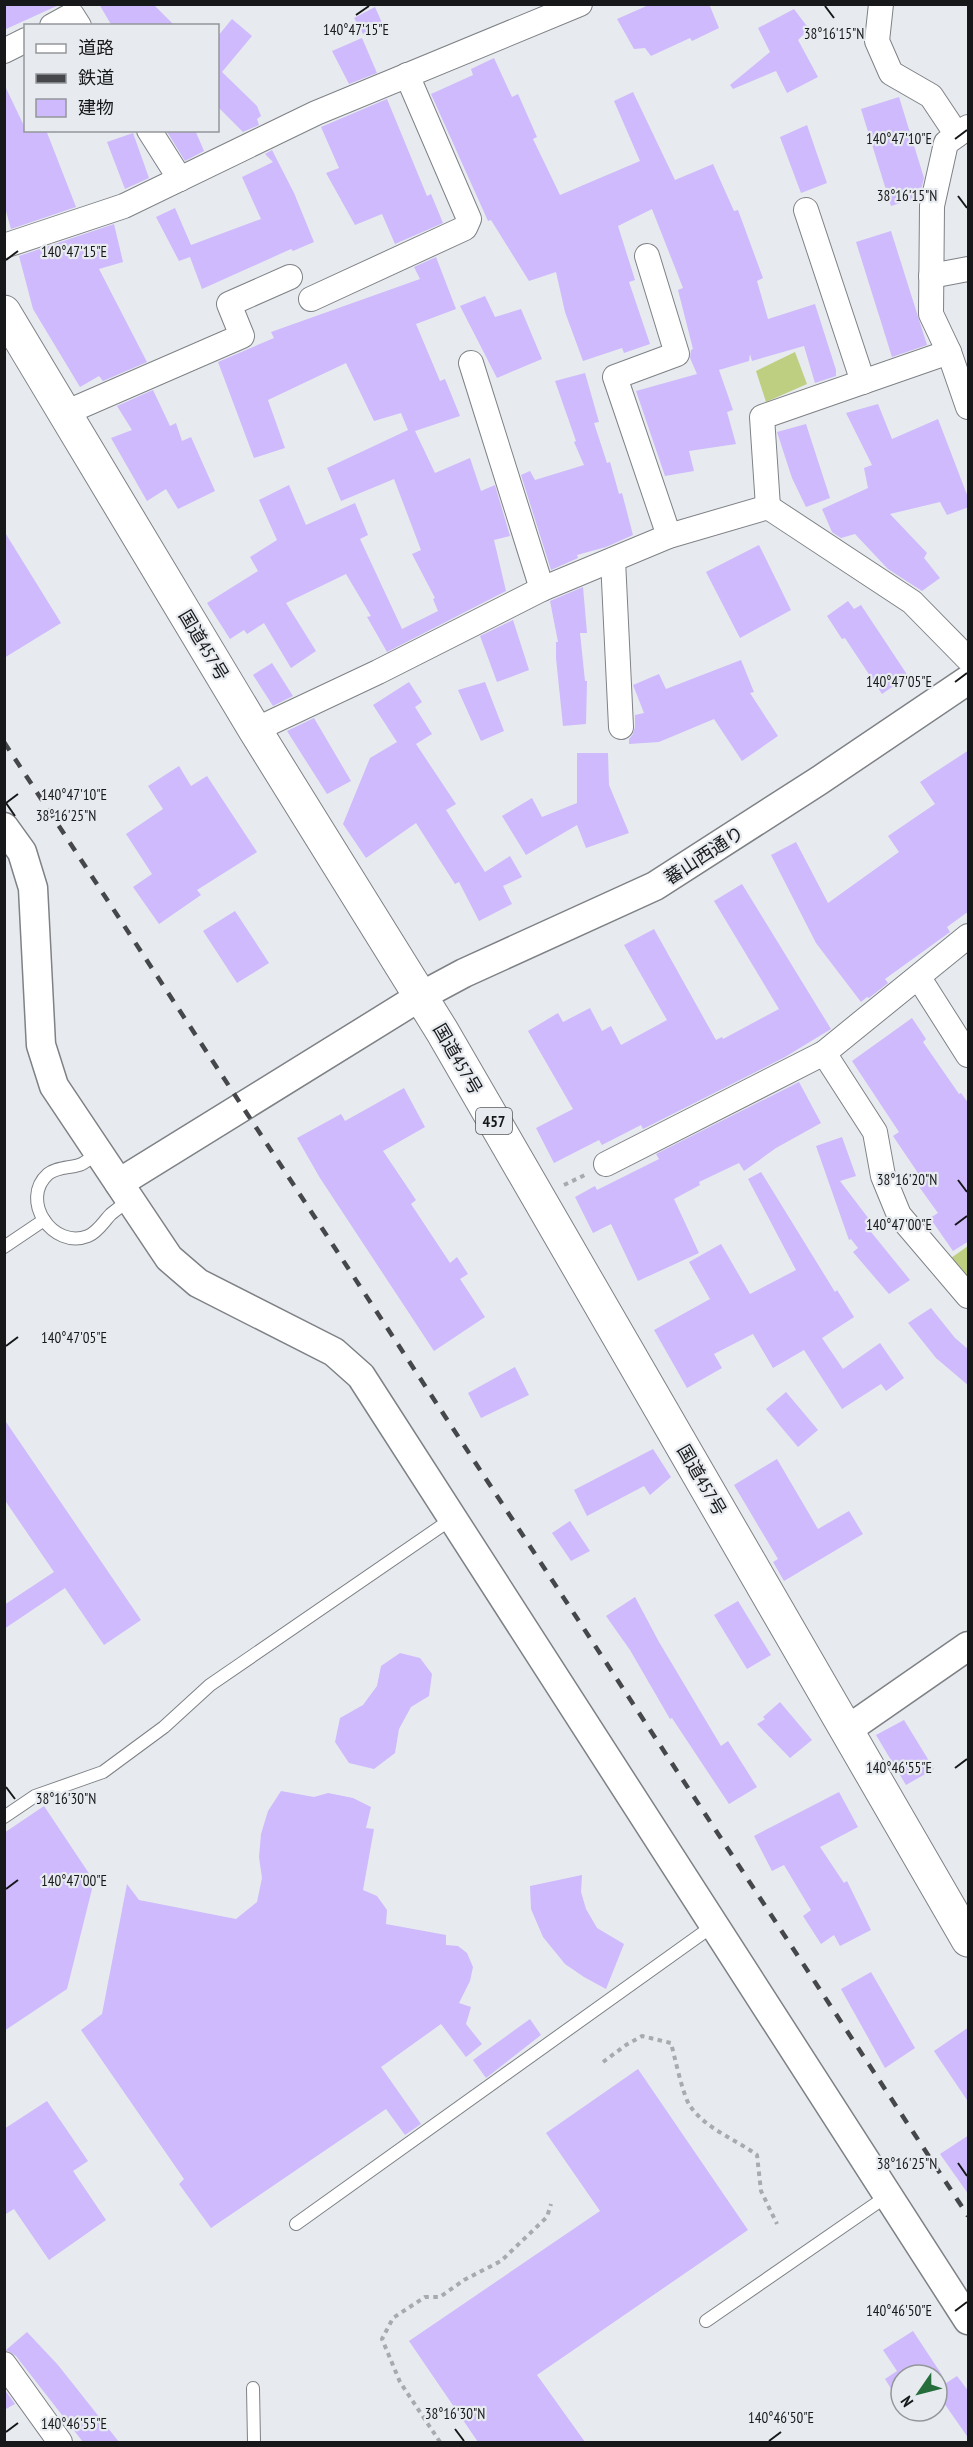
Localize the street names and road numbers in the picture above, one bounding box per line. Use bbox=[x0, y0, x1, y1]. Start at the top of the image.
street label: 国道457号 bbox=[174, 606, 234, 684]
street label: 蕃山西通り bbox=[660, 821, 748, 889]
street label: 国道457号 bbox=[428, 1019, 488, 1099]
road number: 457 bbox=[476, 1108, 512, 1134]
street label: 国道457号 bbox=[672, 1440, 732, 1520]

